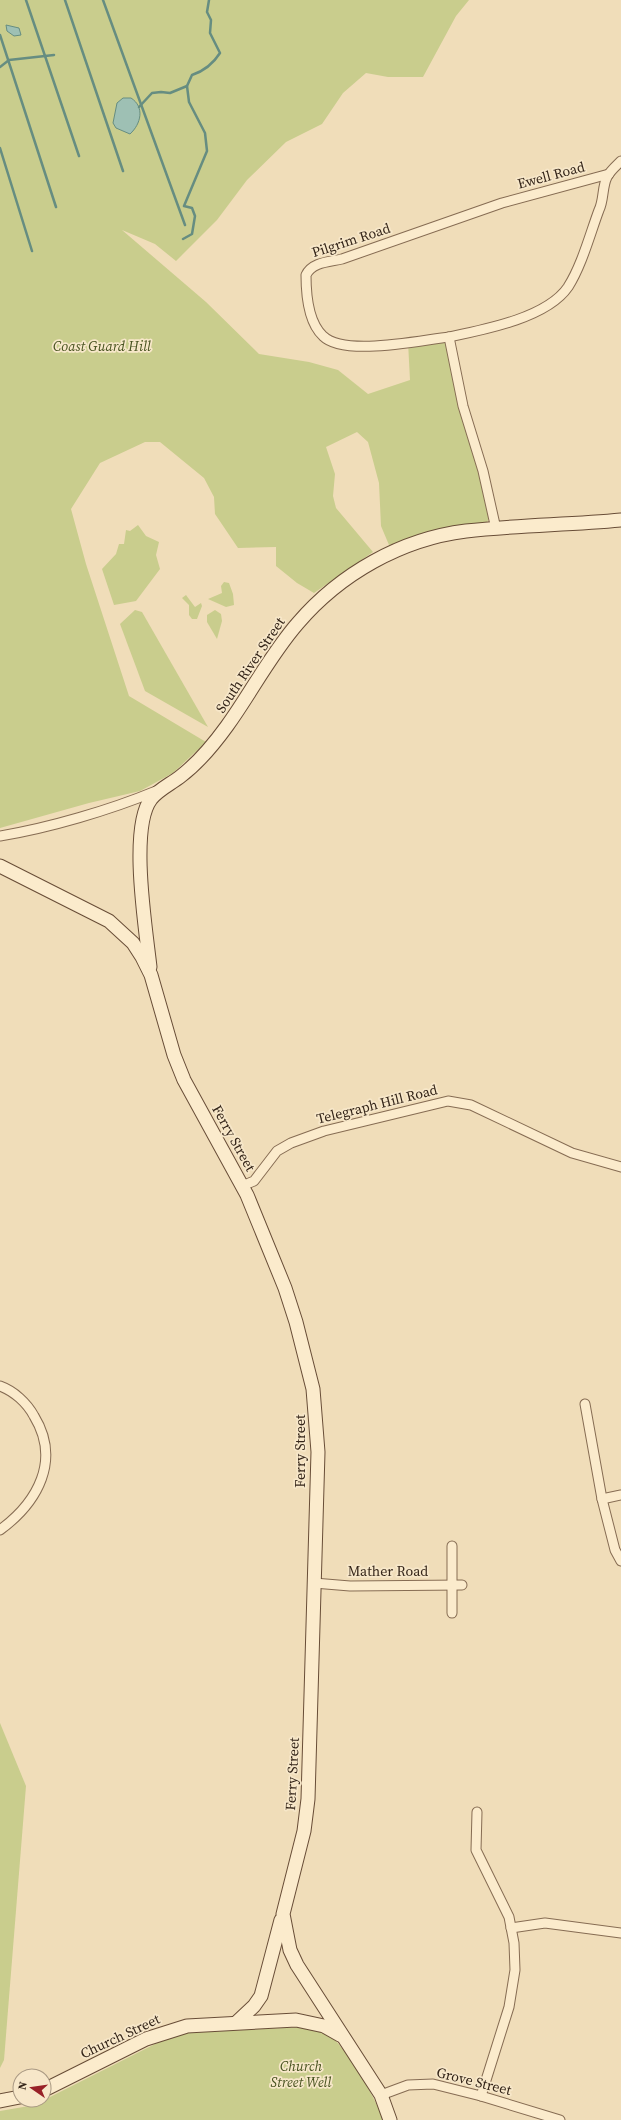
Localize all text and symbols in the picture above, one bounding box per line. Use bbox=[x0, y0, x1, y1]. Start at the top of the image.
street label: Ewell Road bbox=[515, 156, 587, 194]
street label: Pilgrim Road bbox=[309, 218, 393, 262]
park label: Coast Guard Hill bbox=[53, 336, 151, 356]
street label: South River Street bbox=[211, 613, 290, 717]
street label: Telegraph Hill Road bbox=[314, 1079, 440, 1129]
street label: Ferry Street bbox=[207, 1101, 261, 1175]
street label: Ferry Street bbox=[290, 1414, 310, 1488]
street label: Mather Road bbox=[348, 1561, 428, 1581]
street label: Ferry Street bbox=[280, 1736, 304, 1811]
street label: Church Street bbox=[77, 2009, 163, 2063]
park label: Church Street Well bbox=[271, 2056, 332, 2092]
street label: Grove Street bbox=[435, 2062, 514, 2100]
north arrow bbox=[12, 2068, 52, 2108]
text: N bbox=[15, 2080, 31, 2091]

